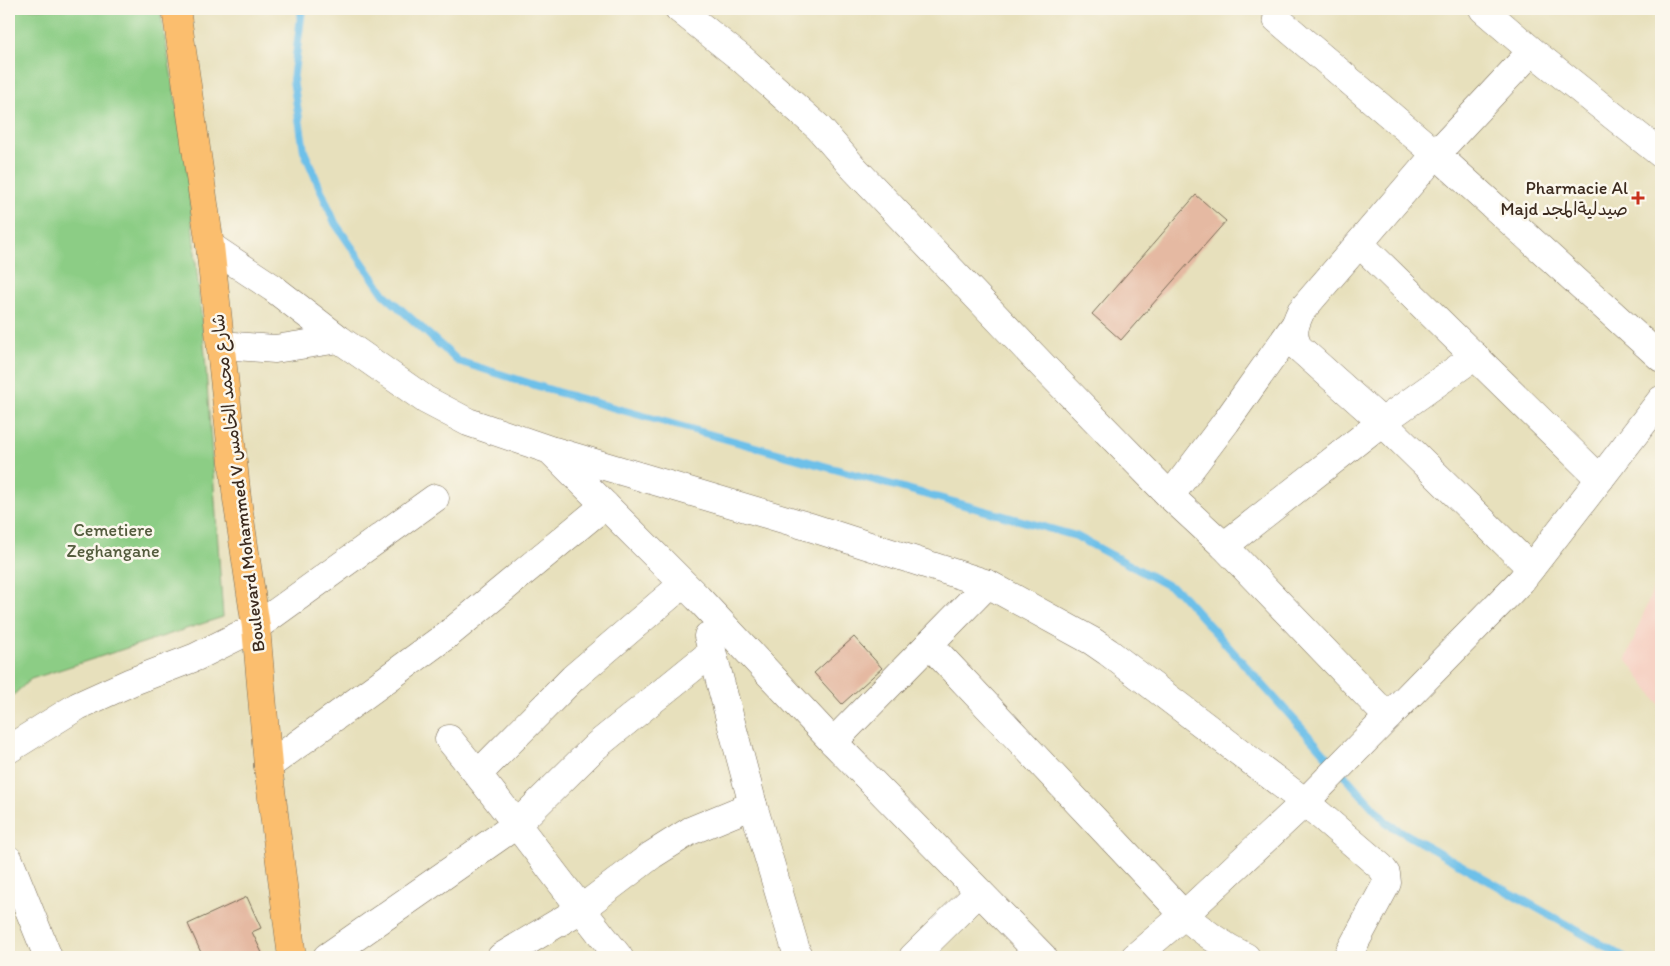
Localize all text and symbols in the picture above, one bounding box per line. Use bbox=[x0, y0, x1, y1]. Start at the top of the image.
place label: Pharmacie Al Majd صيدليةالمجد bbox=[1500, 177, 1628, 220]
marker: Pharmacie Al Majd صيدليةالمجد bbox=[1632, 192, 1644, 204]
street label: Boulevard Mohammed V شارع محمد الخامس bbox=[206, 312, 271, 653]
park label: Cemetiere Zeghangane bbox=[66, 519, 160, 562]

